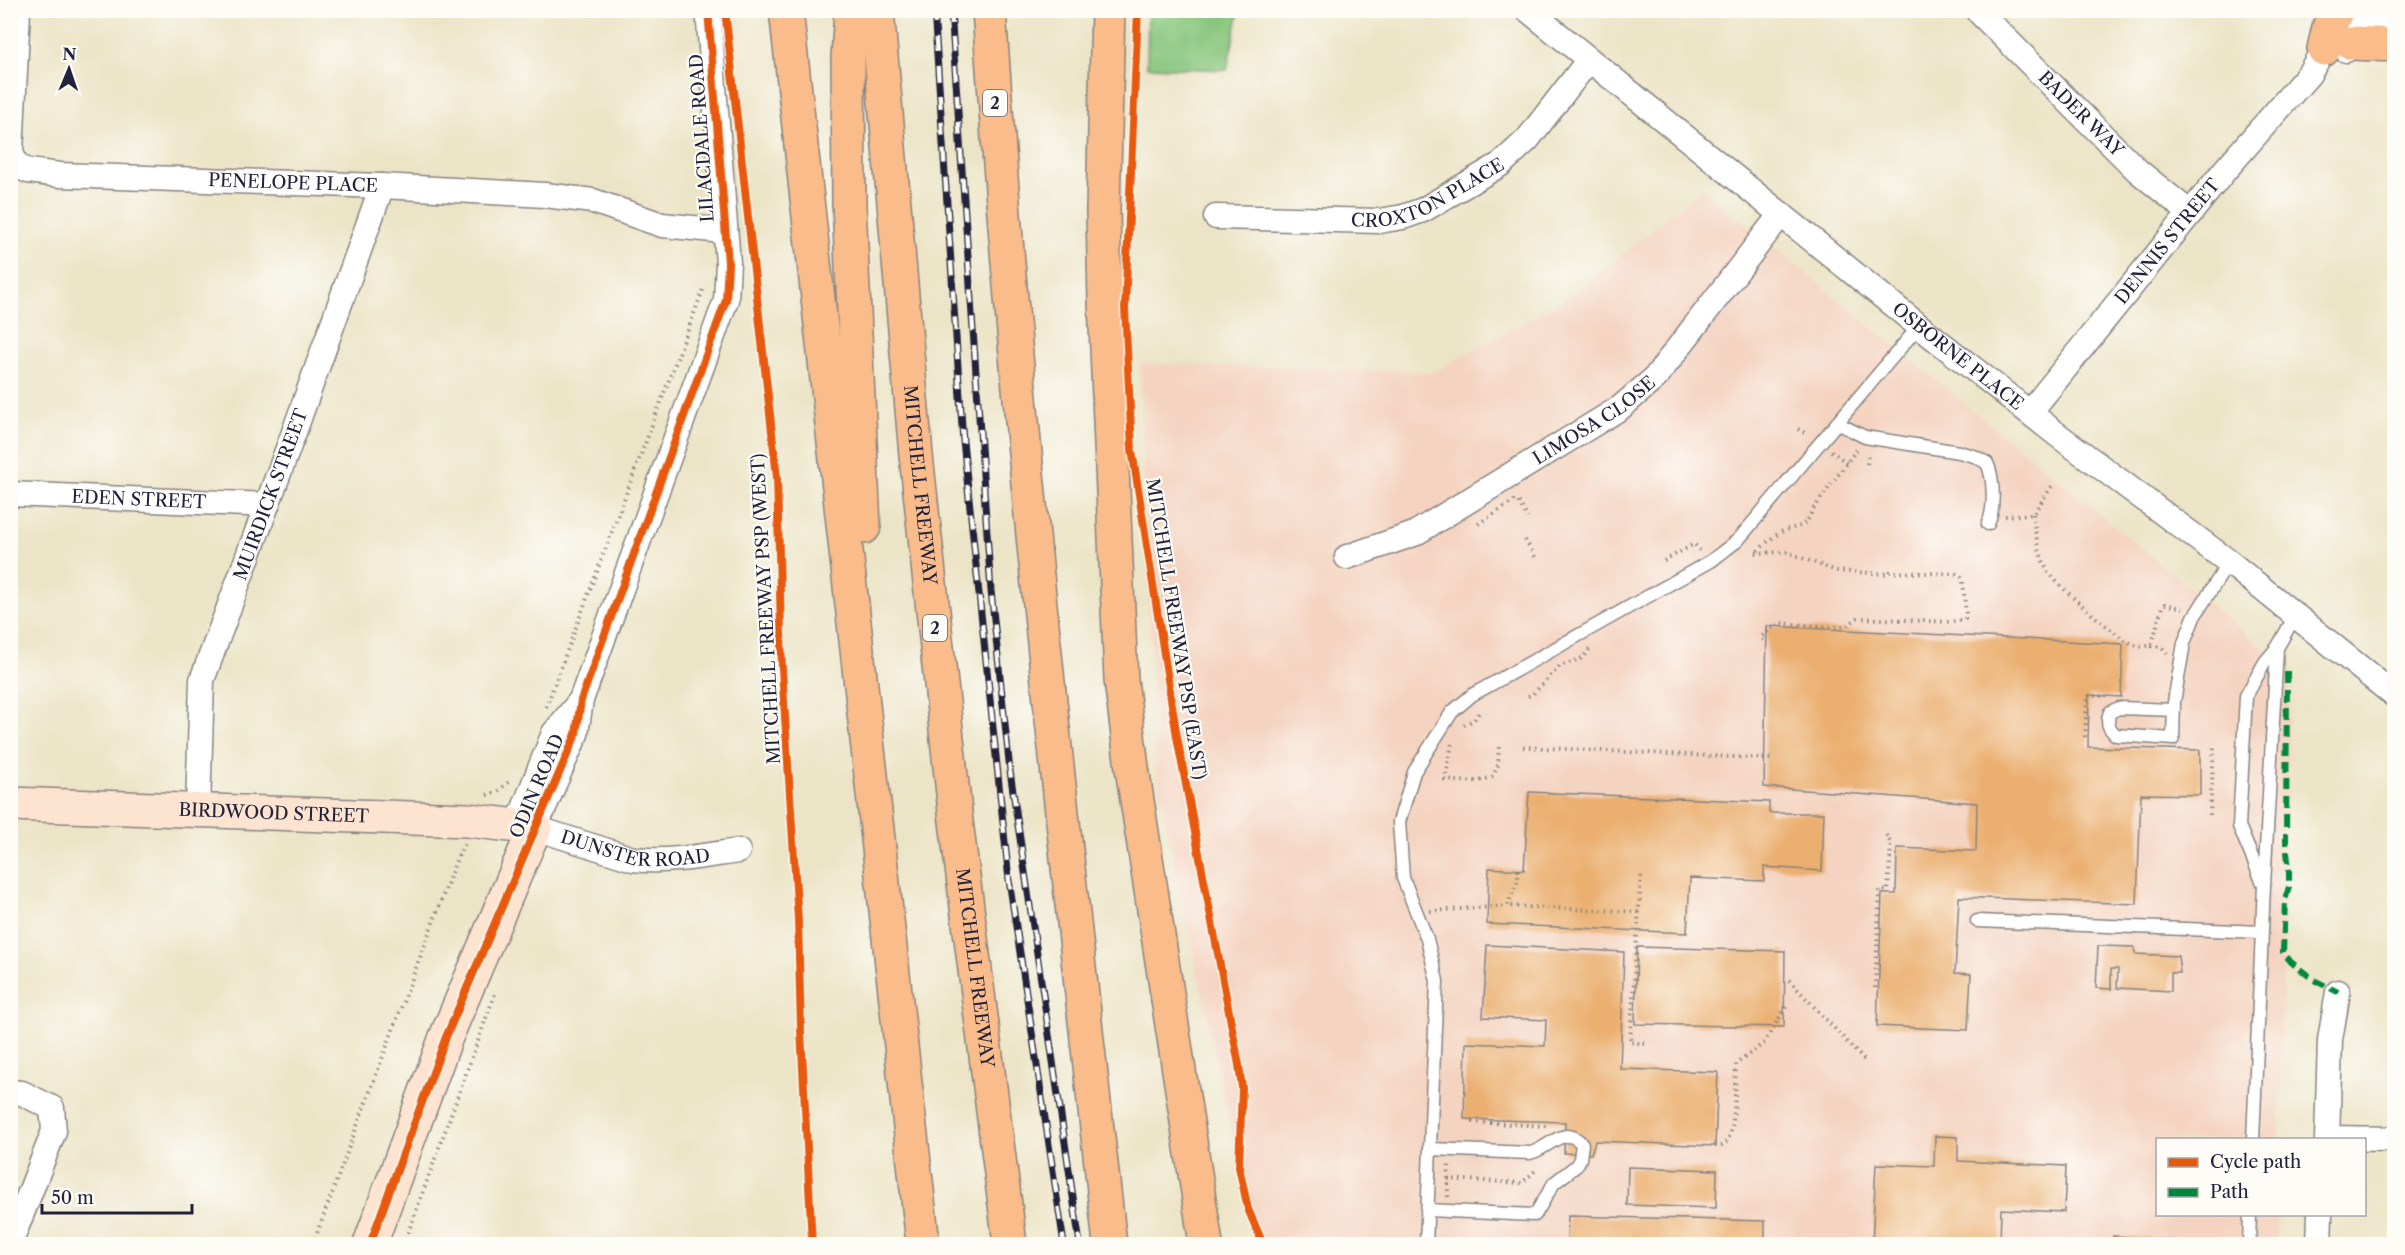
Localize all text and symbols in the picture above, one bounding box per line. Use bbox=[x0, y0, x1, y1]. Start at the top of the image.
north arrow bbox=[39, 39, 99, 99]
text: N bbox=[62, 44, 77, 64]
street label: LILACDALE ROAD bbox=[685, 53, 719, 223]
street label: BADER WAY bbox=[2034, 67, 2129, 162]
road number: 2 bbox=[983, 90, 1007, 116]
street label: CROXTON PLACE bbox=[1351, 154, 1508, 232]
street label: PENELOPE PLACE bbox=[208, 169, 378, 197]
street label: DENNIS STREET bbox=[2110, 174, 2225, 309]
street label: OSBORNE PLACE bbox=[1888, 298, 2028, 415]
street label: LIMOSA CLOSE bbox=[1529, 371, 1660, 470]
street label: MITCHELL FREEWAY bbox=[899, 384, 941, 587]
street label: MUIRDICK STREET bbox=[229, 405, 313, 583]
street label: MITCHELL FREEWAY PSP (WEST) bbox=[747, 453, 785, 765]
street label: MITCHELL FREEWAY PSP (EAST) bbox=[1141, 477, 1211, 781]
street label: EDEN STREET bbox=[71, 486, 207, 513]
road number: 2 bbox=[923, 615, 947, 641]
street label: ODIN ROAD bbox=[505, 731, 569, 841]
street label: BIRDWOOD STREET bbox=[178, 799, 370, 828]
street label: DUNSTER ROAD bbox=[558, 826, 711, 871]
street label: MITCHELL FREEWAY bbox=[951, 867, 999, 1070]
legend bbox=[2156, 1138, 2366, 1216]
text: Cycle path bbox=[2210, 1151, 2301, 1173]
scale bar bbox=[42, 1177, 192, 1215]
text: Path bbox=[2210, 1181, 2249, 1203]
text: 50 m bbox=[51, 1187, 94, 1209]

